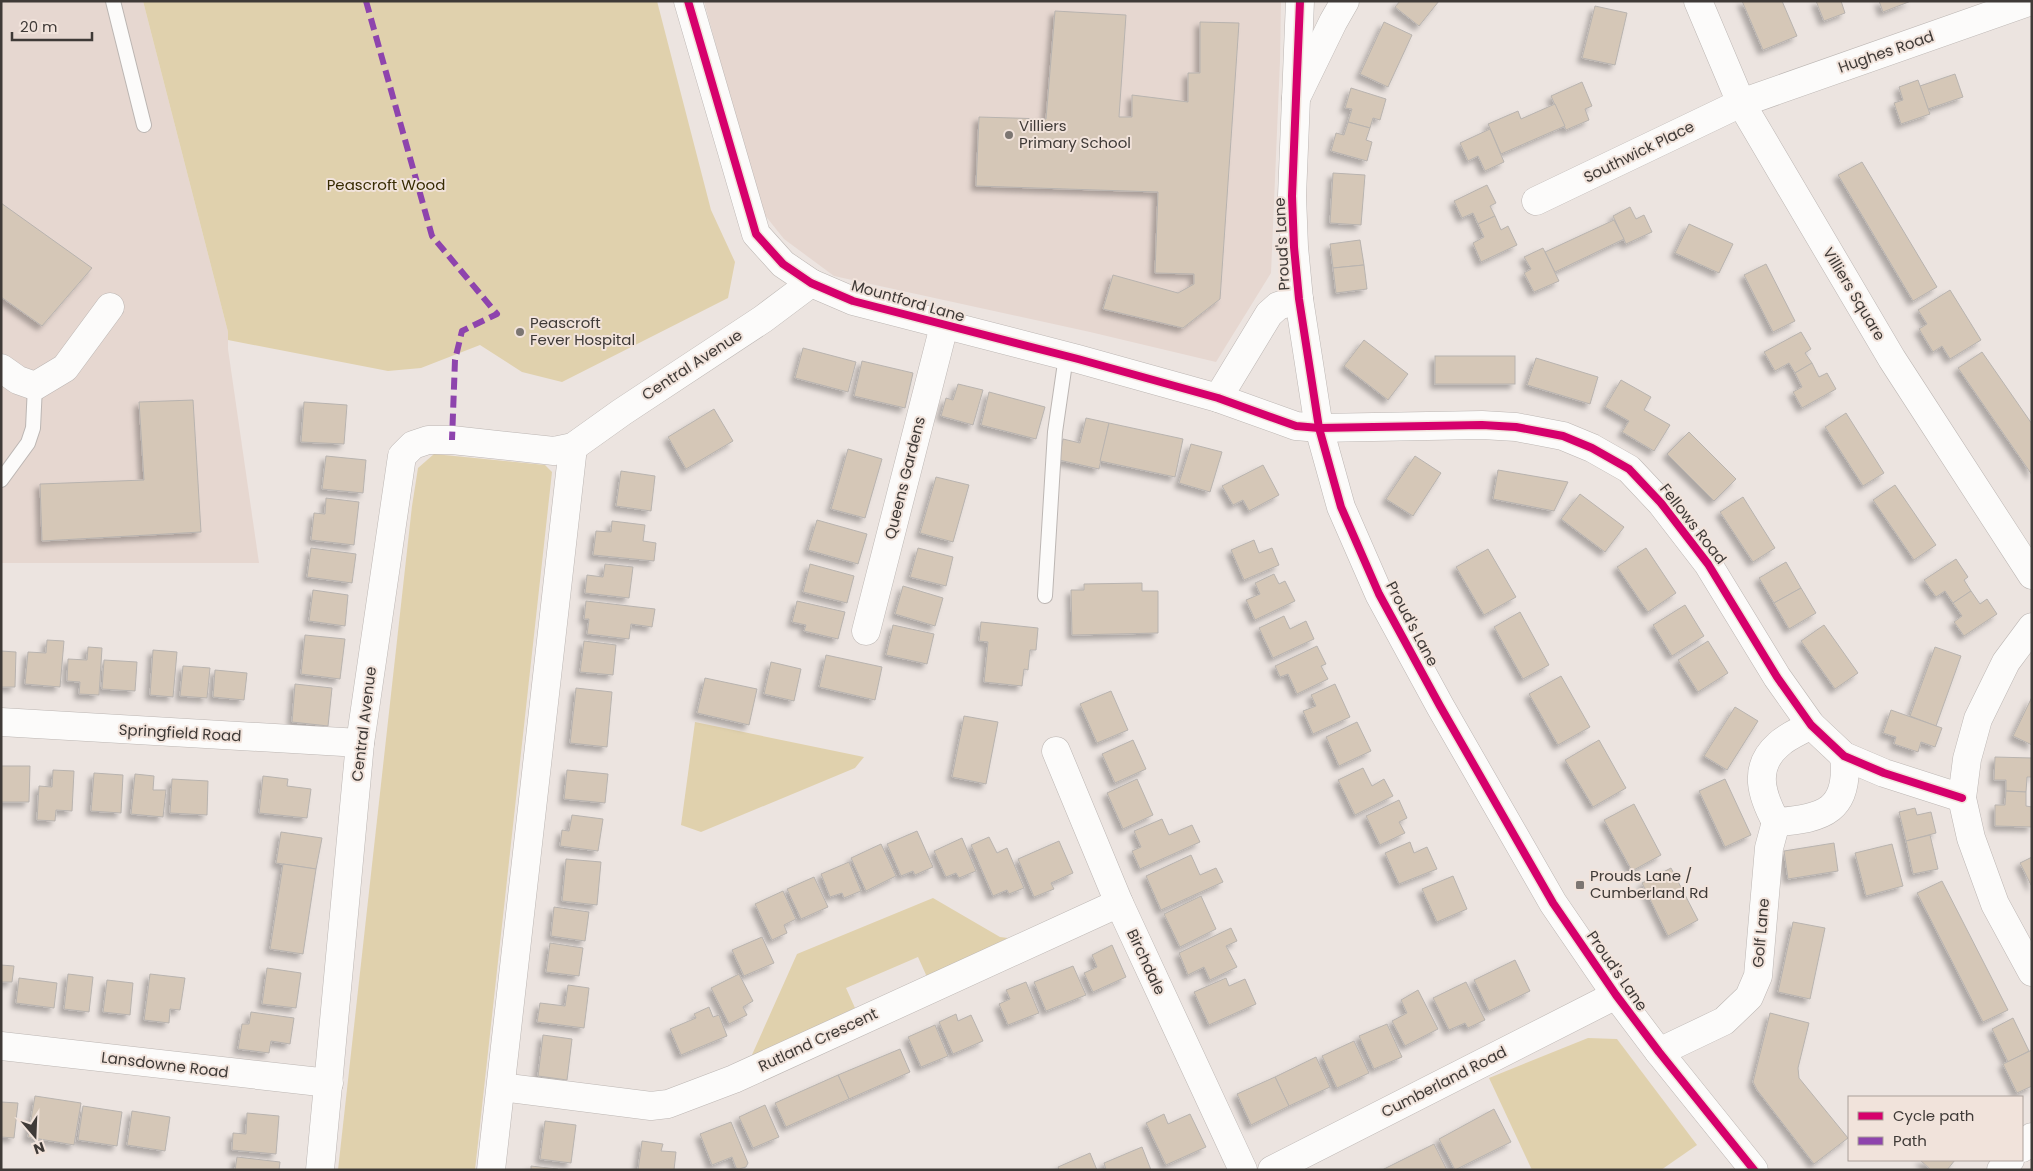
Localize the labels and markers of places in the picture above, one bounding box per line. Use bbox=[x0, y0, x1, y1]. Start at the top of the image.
place label: Villiers Primary School bbox=[1019, 115, 1131, 153]
marker: Villiers Primary School bbox=[1003, 129, 1015, 141]
place label: Peascroft Fever Hospital bbox=[530, 312, 635, 350]
marker: Peascroft Fever Hospital bbox=[514, 326, 526, 338]
place label: Prouds Lane / Cumberland Rd bbox=[1590, 865, 1709, 903]
marker: Prouds Lane / Cumberland Rd bbox=[1574, 879, 1586, 891]

